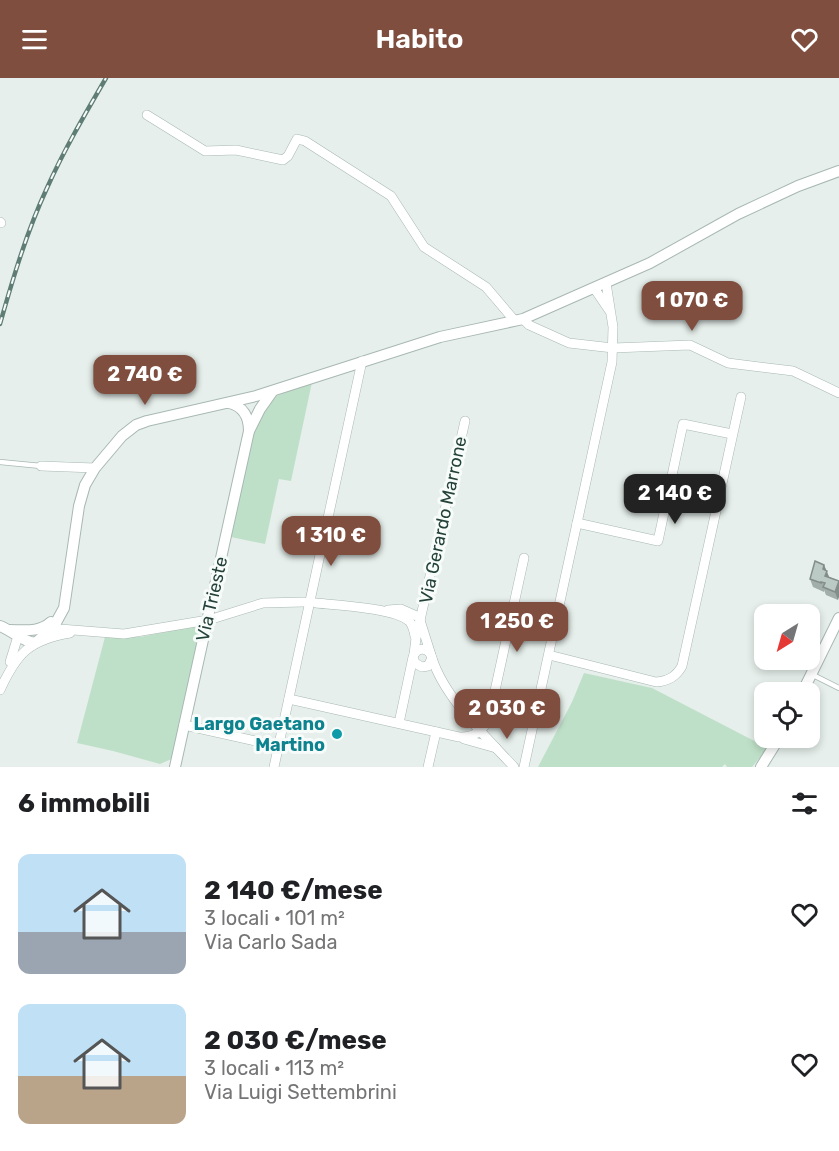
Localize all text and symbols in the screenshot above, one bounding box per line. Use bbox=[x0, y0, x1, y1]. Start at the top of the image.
icon: menu bbox=[18, 23, 51, 56]
text: Habito bbox=[375, 23, 464, 55]
icon: heart bbox=[788, 23, 821, 56]
pin: 1 070 € bbox=[637, 281, 747, 332]
text: 1 070 € bbox=[656, 288, 728, 312]
pin: 2 740 € bbox=[90, 355, 200, 406]
text: 2 740 € bbox=[107, 362, 183, 386]
street label: Via Gerardo Marrone bbox=[415, 434, 471, 606]
pin: 2 140 € bbox=[620, 474, 730, 525]
text: 2 140 € bbox=[638, 481, 712, 505]
pin: 1 310 € bbox=[276, 516, 386, 567]
text: 1 310 € bbox=[296, 523, 366, 547]
street label: Via Trieste bbox=[192, 554, 232, 644]
pin: 1 250 € bbox=[462, 602, 572, 653]
north arrow bbox=[754, 604, 820, 670]
map controls bbox=[754, 604, 820, 748]
text: 1 250 € bbox=[480, 609, 554, 633]
button: locate bbox=[754, 682, 820, 748]
pin: 2 030 € bbox=[452, 689, 562, 740]
text: 2 030 € bbox=[468, 696, 546, 720]
place label: Largo Gaetano Martino bbox=[193, 713, 325, 756]
marker: Largo Gaetano Martino bbox=[330, 727, 344, 741]
icon: filters bbox=[788, 787, 821, 820]
text: 6 immobili bbox=[18, 788, 150, 819]
text: 2 140 €/mese bbox=[204, 875, 383, 906]
icon: home bbox=[66, 878, 138, 950]
icon: heart bbox=[788, 898, 821, 931]
text: 3 locali · 101 m² bbox=[204, 906, 345, 930]
text: Via Carlo Sada bbox=[204, 930, 337, 954]
text: 2 030 €/mese bbox=[204, 1025, 387, 1056]
icon: home bbox=[66, 1028, 138, 1100]
icon: heart bbox=[788, 1048, 821, 1081]
text: 3 locali · 113 m² bbox=[204, 1056, 344, 1080]
text: Via Luigi Settembrini bbox=[204, 1080, 397, 1104]

